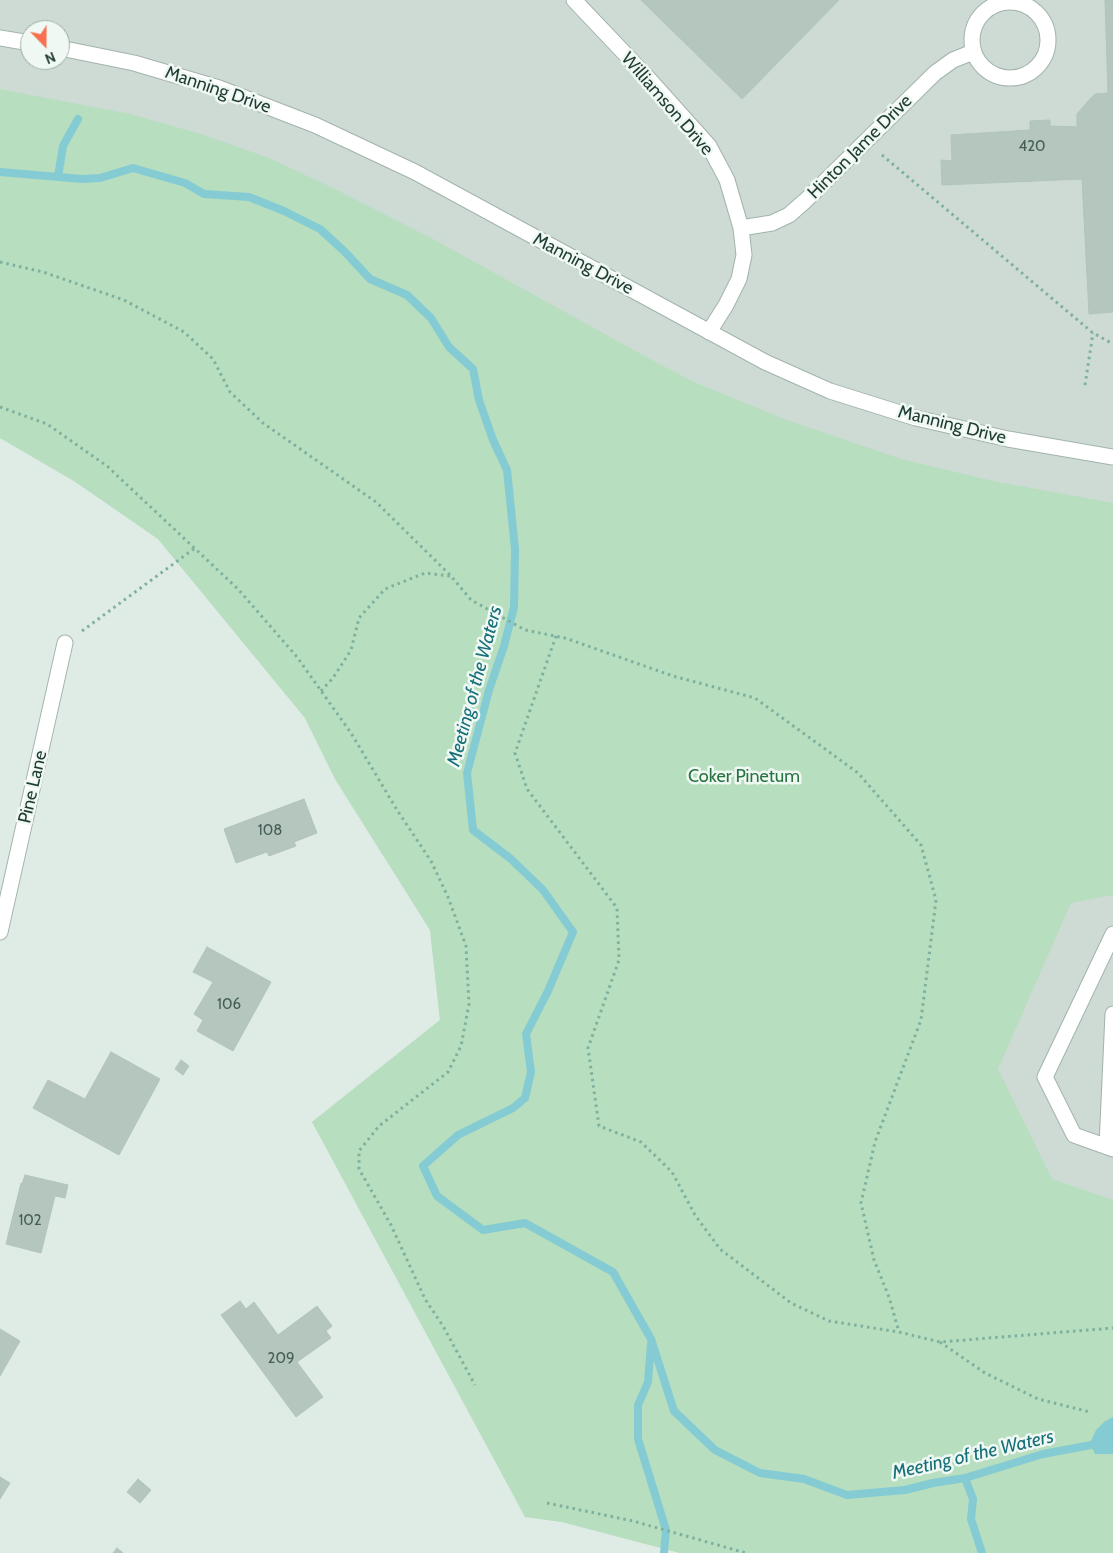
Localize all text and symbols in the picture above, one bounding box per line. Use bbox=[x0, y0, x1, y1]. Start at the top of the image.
north arrow bbox=[20, 20, 70, 70]
text: N bbox=[42, 48, 58, 68]
street label: Williamson Drive bbox=[616, 48, 718, 160]
street label: Manning Drive bbox=[162, 62, 274, 118]
street label: Hinton Jame Drive bbox=[803, 90, 917, 204]
house number: 420 bbox=[1019, 138, 1045, 156]
street label: Manning Drive bbox=[529, 229, 637, 299]
street label: Manning Drive bbox=[896, 401, 1008, 449]
water label: Meeting of the Waters bbox=[443, 603, 507, 769]
street label: Pine Lane bbox=[14, 748, 52, 826]
park label: Coker Pinetum bbox=[688, 766, 800, 788]
house number: 108 bbox=[258, 822, 282, 840]
house number: 106 bbox=[217, 996, 241, 1014]
house number: 102 bbox=[18, 1212, 42, 1230]
house number: 209 bbox=[268, 1350, 294, 1368]
water label: Meeting of the Waters bbox=[890, 1425, 1056, 1485]

